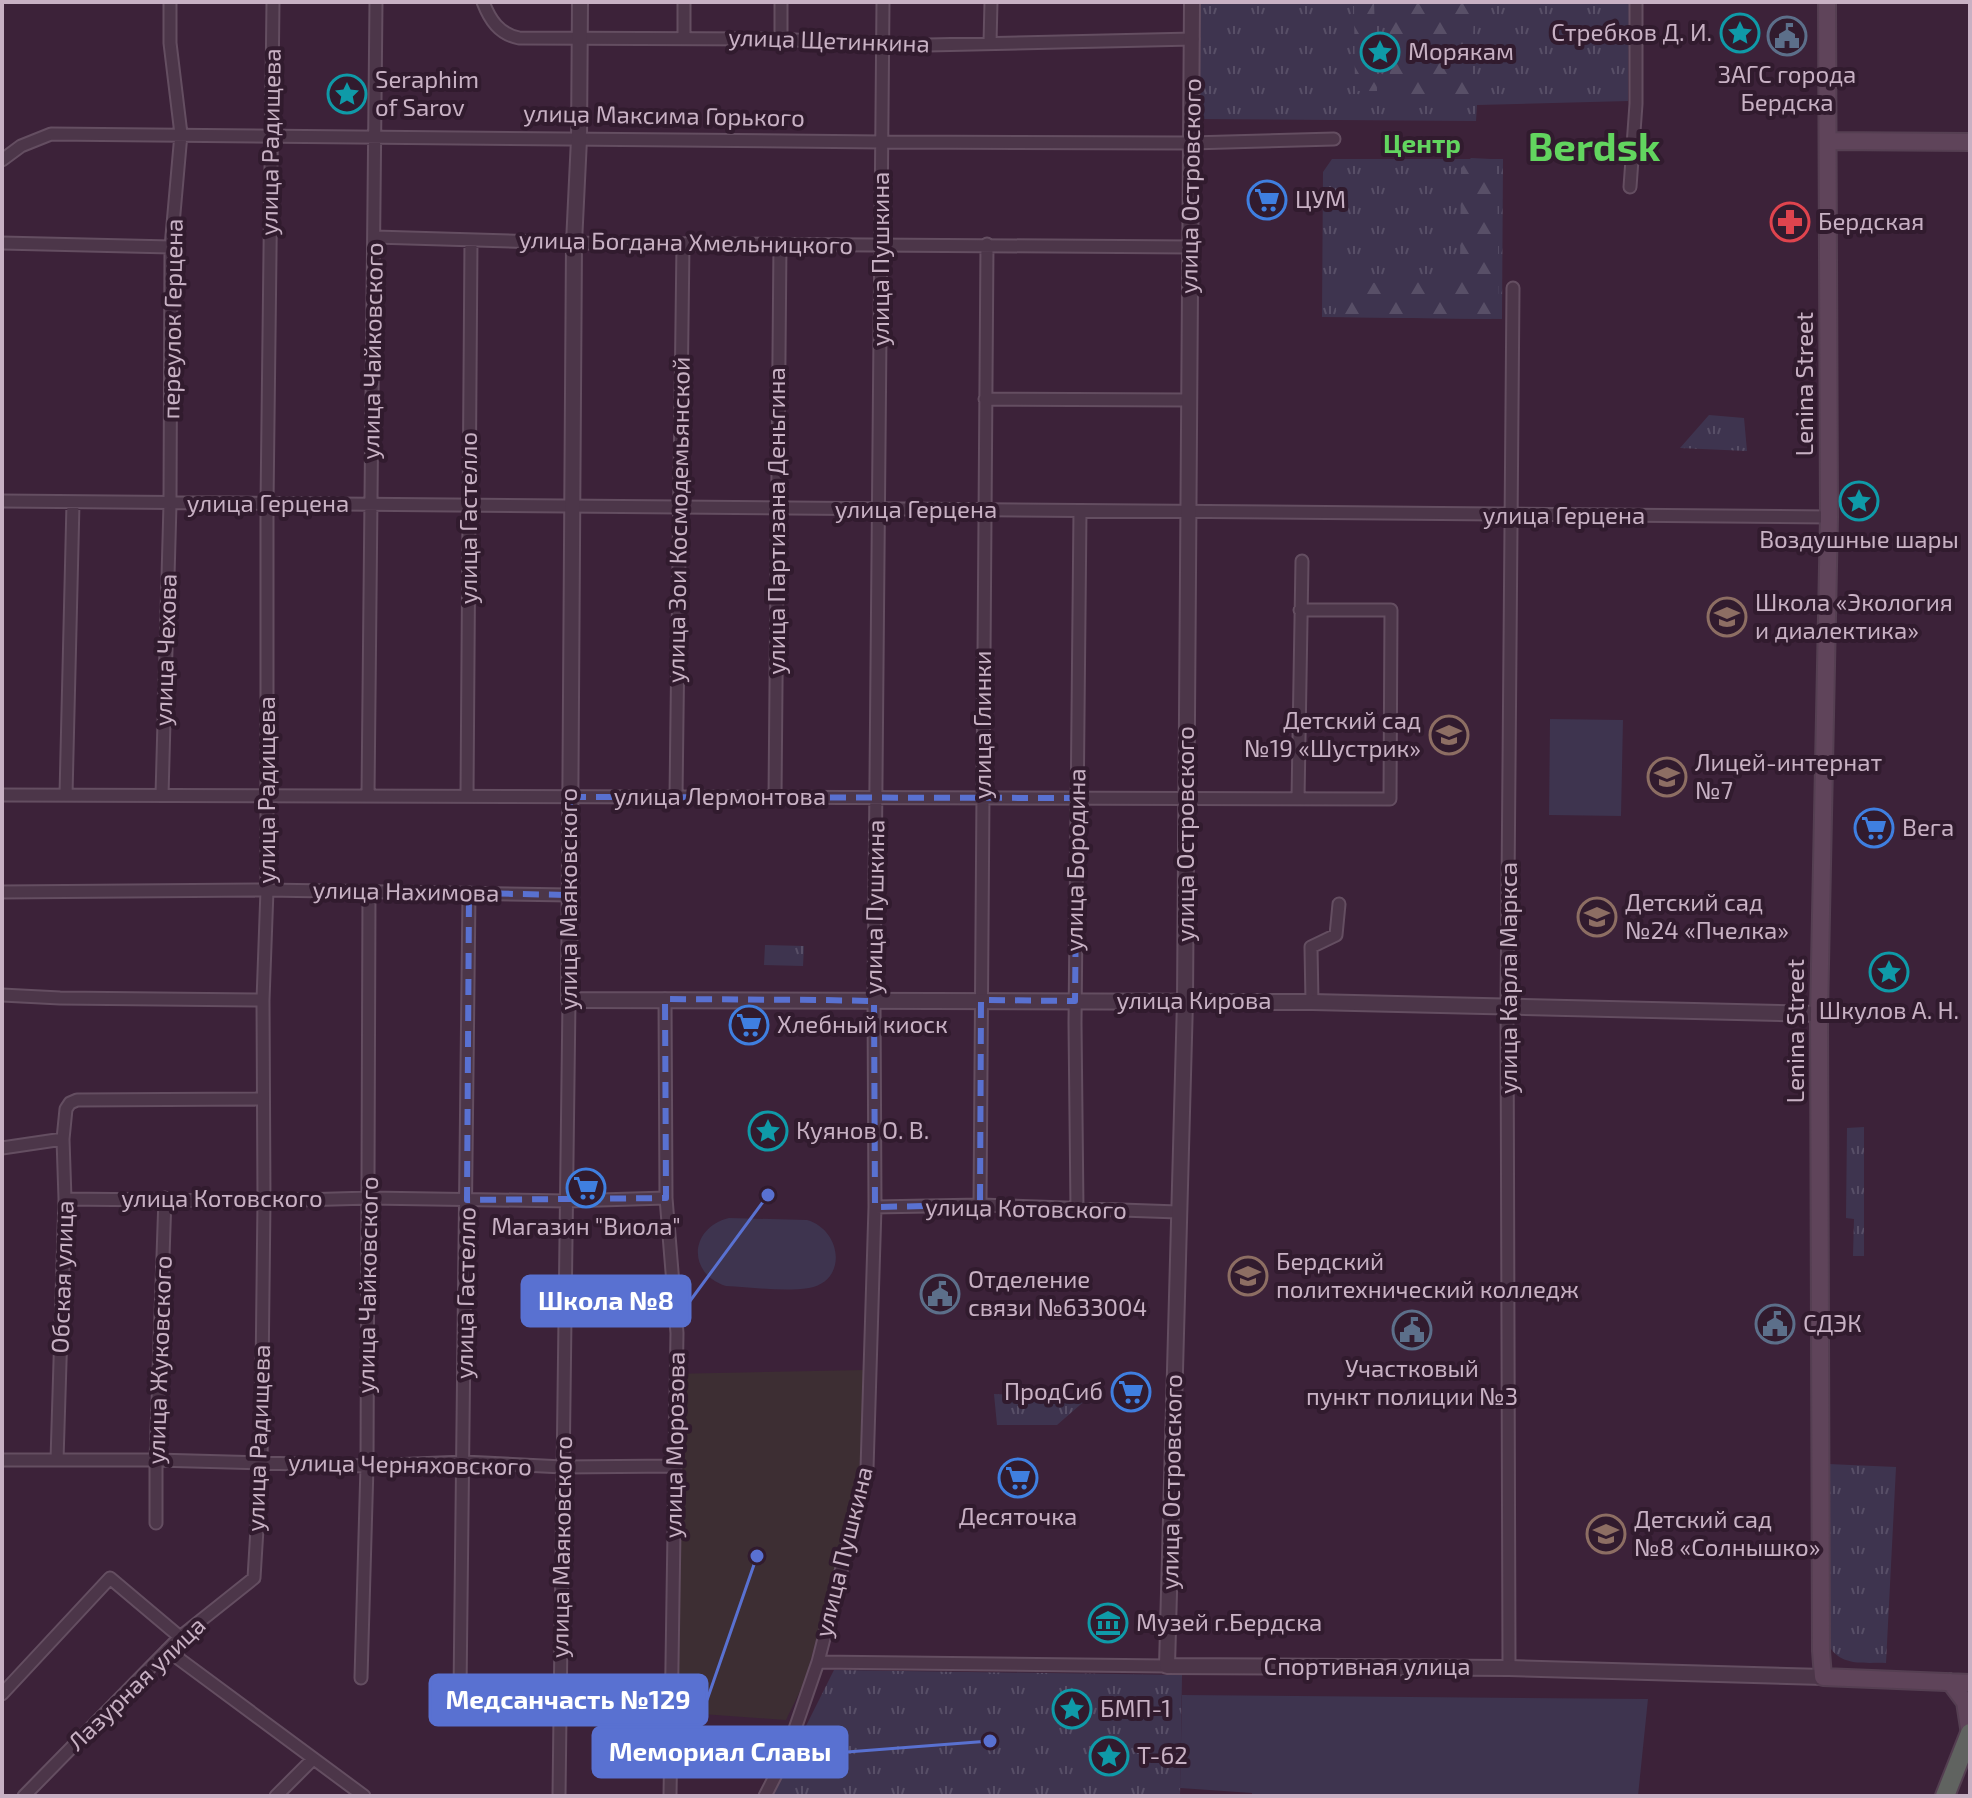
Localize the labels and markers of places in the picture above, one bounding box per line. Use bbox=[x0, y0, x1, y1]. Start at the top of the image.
place icon: Стребков Д. И. bbox=[1719, 12, 1761, 54]
public building icon: ЗАГС города Бердска bbox=[1766, 15, 1808, 57]
place label: Стребков Д. И. bbox=[1551, 17, 1712, 46]
place icon: Морякам bbox=[1359, 31, 1401, 73]
place label: Морякам bbox=[1408, 36, 1514, 65]
place label: ЗАГС города Бердска bbox=[1718, 59, 1856, 116]
place label: Seraphim of Sarov bbox=[375, 64, 479, 121]
place icon: Seraphim of Sarov bbox=[326, 73, 368, 115]
supermarket icon: ЦУМ bbox=[1246, 179, 1288, 221]
place label: ЦУМ bbox=[1295, 184, 1346, 213]
pharmacy icon: Бердская bbox=[1769, 201, 1811, 243]
place label: Бердская bbox=[1818, 206, 1924, 235]
place icon: Воздушные шары bbox=[1838, 480, 1880, 522]
place label: Воздушные шары bbox=[1759, 524, 1959, 554]
place label: Школа «Экология и диалектика» bbox=[1755, 587, 1953, 644]
school or university icon: Школа «Экология и диалектика» bbox=[1706, 596, 1748, 638]
place label: Детский сад №19 «Шустрик» bbox=[1244, 705, 1421, 763]
school or university icon: Детский сад №19 «Шустрик» bbox=[1428, 714, 1470, 756]
place label: Лицей-интернат №7 bbox=[1695, 747, 1882, 804]
school or university icon: Лицей-интернат №7 bbox=[1646, 756, 1688, 798]
supermarket icon: Вега bbox=[1853, 807, 1895, 849]
place label: Вега bbox=[1902, 812, 1954, 841]
place label: Детский сад №24 «Пчелка» bbox=[1625, 887, 1789, 944]
school or university icon: Детский сад №24 «Пчелка» bbox=[1576, 896, 1618, 938]
place icon: Шкулов А. Н. bbox=[1868, 951, 1910, 993]
place label: Шкулов А. Н. bbox=[1819, 995, 1959, 1025]
supermarket icon: Хлебный киоск bbox=[728, 1004, 770, 1046]
place label: Хлебный киоск bbox=[777, 1009, 948, 1038]
place icon: Куянов О. В. bbox=[747, 1110, 789, 1152]
place label: Куянов О. В. bbox=[796, 1115, 929, 1145]
supermarket icon: Магазин "Виола" bbox=[565, 1167, 607, 1209]
place label: Магазин "Виола" bbox=[491, 1211, 681, 1240]
place label: Бердский политехнический колледж bbox=[1276, 1246, 1579, 1303]
school or university icon: Бердский политехнический колледж bbox=[1227, 1255, 1269, 1297]
place label: Отделение связи №633004 bbox=[968, 1264, 1147, 1321]
public building icon: Отделение связи №633004 bbox=[919, 1273, 961, 1315]
callout: Школа №8 bbox=[522, 1276, 690, 1326]
public building icon: СДЭК bbox=[1754, 1303, 1796, 1345]
place label: СДЭК bbox=[1803, 1308, 1862, 1337]
public building icon: Участковый пункт полиции №3 bbox=[1391, 1309, 1433, 1351]
place label: Участковый пункт полиции №3 bbox=[1306, 1353, 1518, 1411]
supermarket icon: ПродСиб bbox=[1110, 1371, 1152, 1413]
place label: ПродСиб bbox=[1004, 1376, 1103, 1405]
supermarket icon: Десяточка bbox=[997, 1457, 1039, 1499]
place label: Десяточка bbox=[959, 1501, 1077, 1530]
place label: Детский сад №8 «Солнышко» bbox=[1634, 1504, 1820, 1561]
school or university icon: Детский сад №8 «Солнышко» bbox=[1585, 1513, 1627, 1555]
museum icon: Музей г.Бердска bbox=[1087, 1602, 1129, 1644]
place label: Музей г.Бердска bbox=[1136, 1607, 1322, 1637]
callout: Медсанчасть №129 bbox=[430, 1675, 707, 1725]
place icon: БМП-1 bbox=[1051, 1688, 1093, 1730]
place label: БМП-1 bbox=[1100, 1693, 1171, 1722]
callout: Мемориал Славы bbox=[593, 1727, 847, 1777]
place icon: Т-62 bbox=[1088, 1735, 1130, 1777]
place label: Т-62 bbox=[1137, 1740, 1188, 1769]

